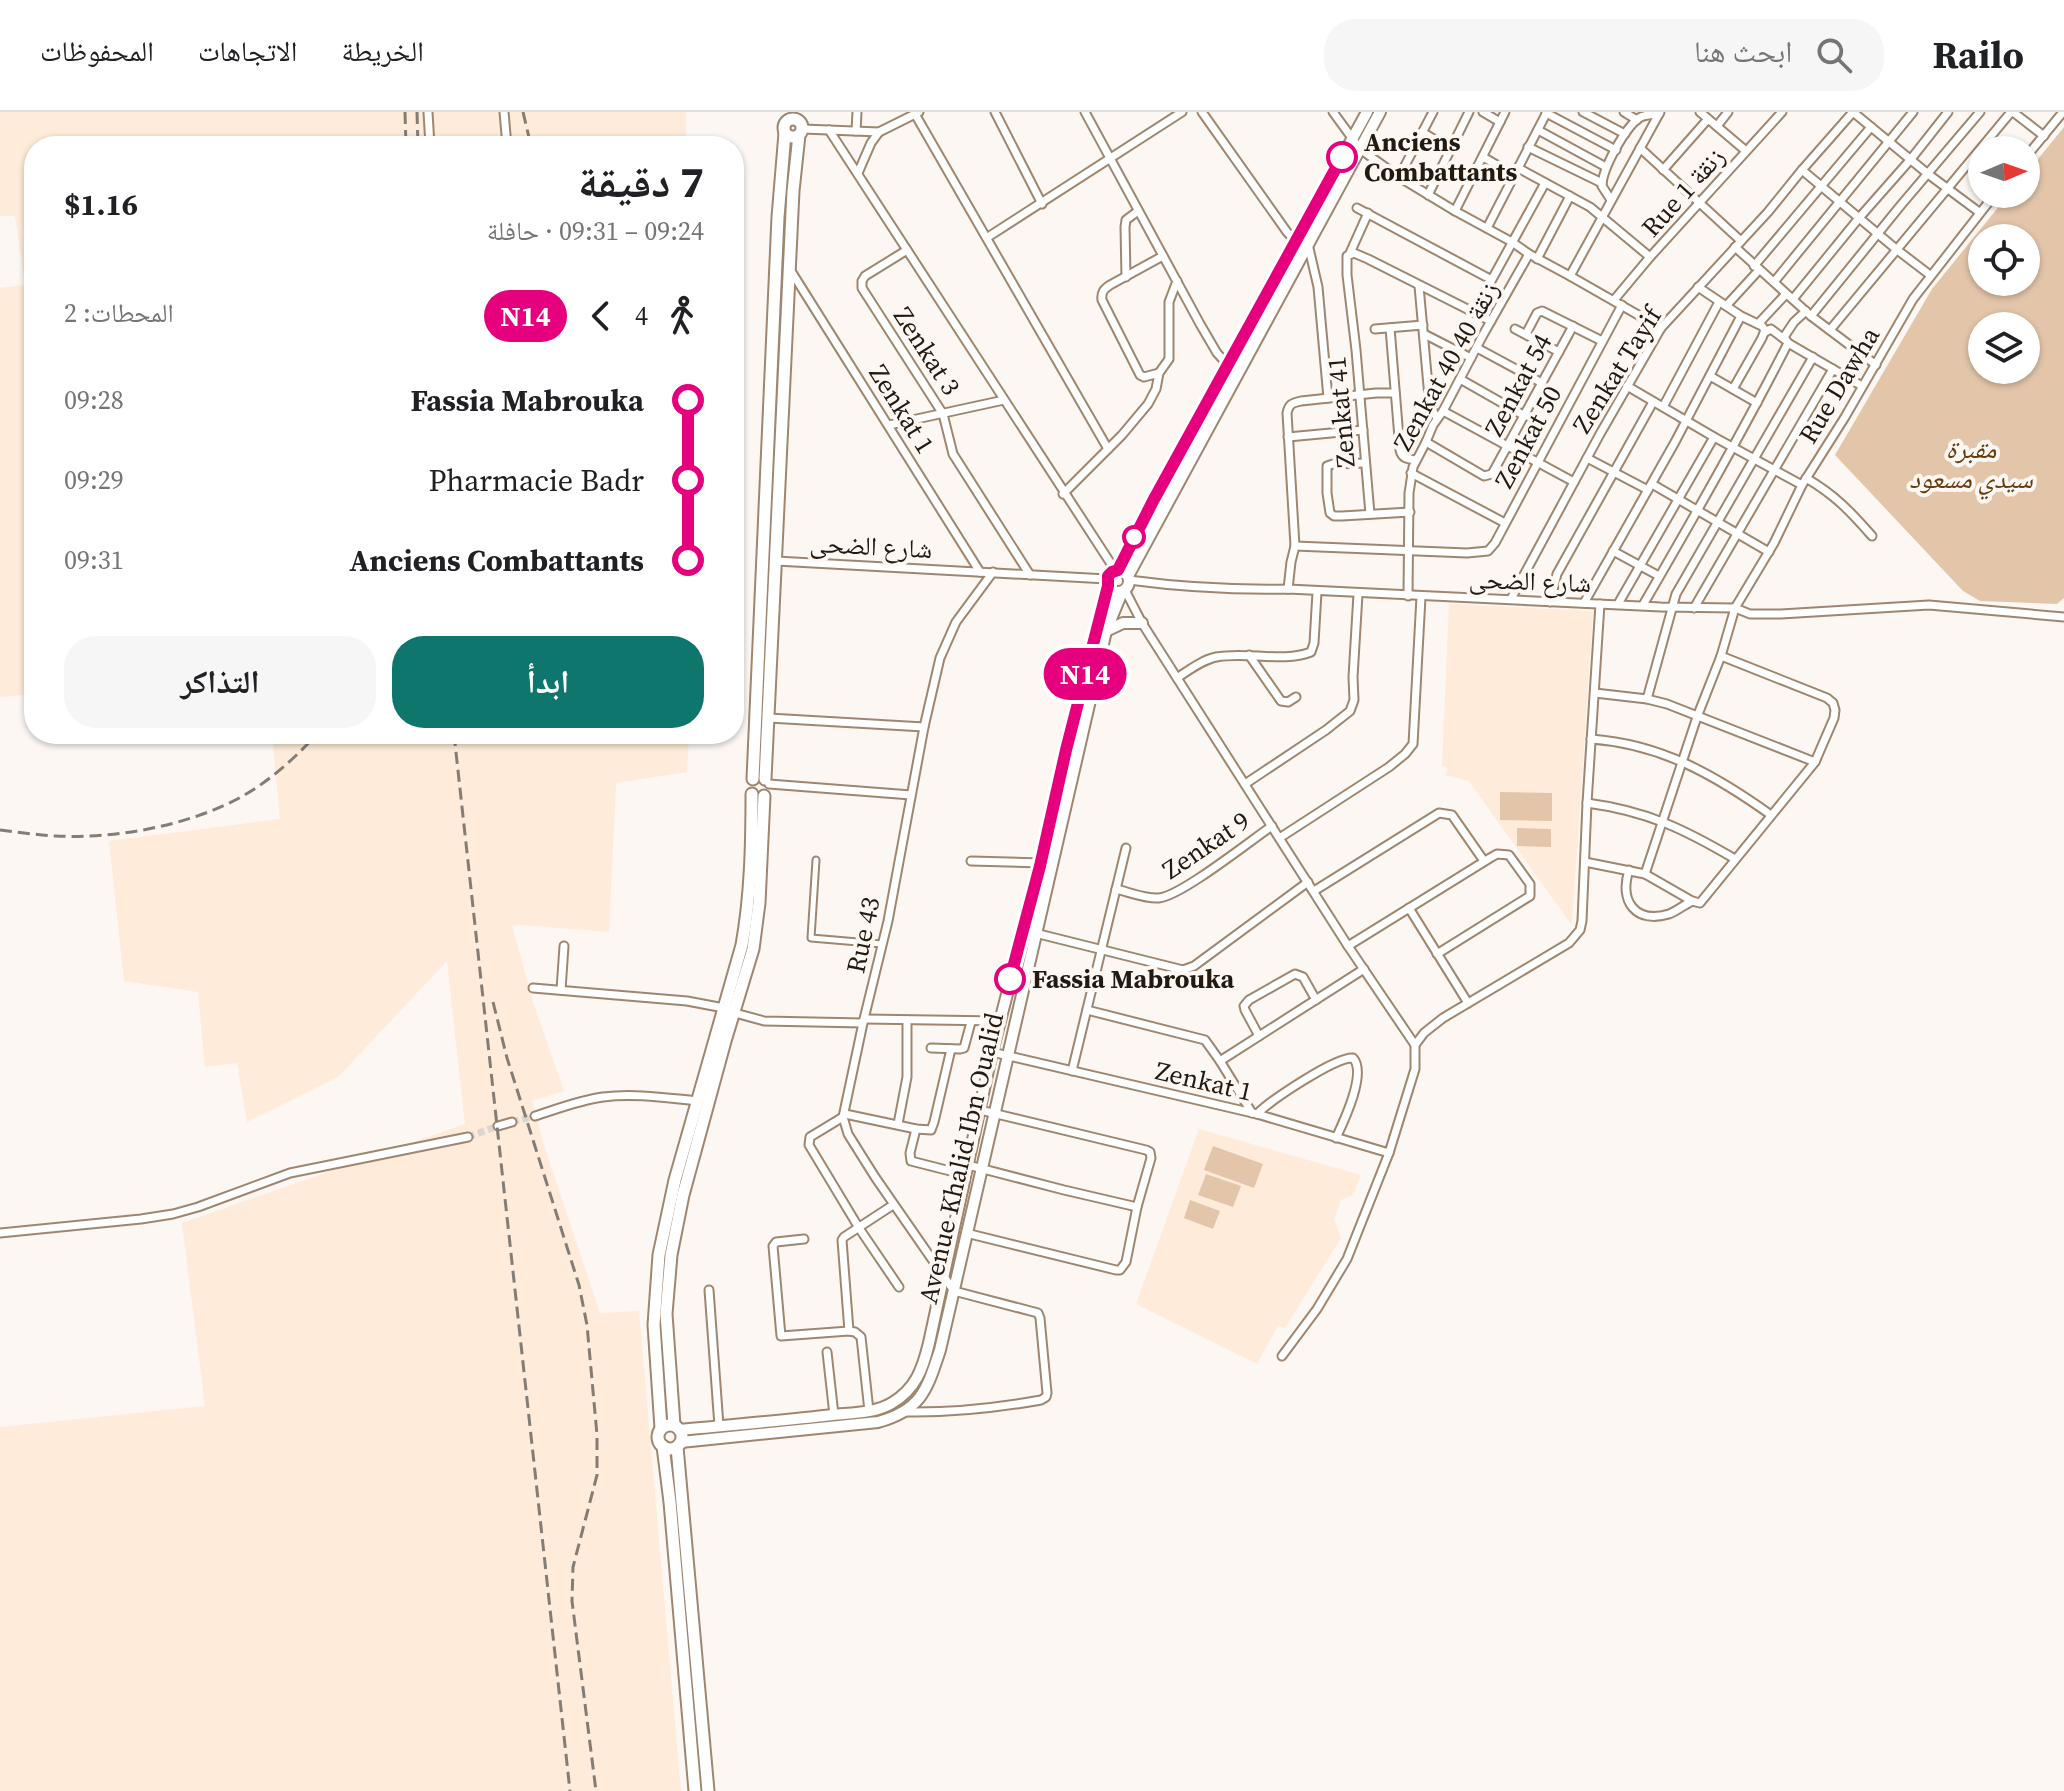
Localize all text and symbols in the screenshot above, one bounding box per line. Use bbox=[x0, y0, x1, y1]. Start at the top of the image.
search box bbox=[1324, 19, 1884, 91]
text: Railo bbox=[1932, 29, 2024, 81]
text: ابحث هنا bbox=[1694, 31, 1792, 72]
text: المحفوظات bbox=[40, 32, 154, 70]
text: الاتجاهات bbox=[198, 32, 297, 70]
text: الخريطة bbox=[341, 32, 424, 70]
icon: search bbox=[1812, 33, 1856, 77]
place label: Anciens Combattants bbox=[1364, 124, 1518, 190]
north arrow bbox=[1968, 136, 2040, 208]
map controls bbox=[1968, 136, 2040, 384]
street label: Rue 1 زنقة bbox=[1633, 139, 1733, 245]
marker: Anciens Combattants bbox=[1327, 142, 1357, 172]
text: 7 دقيقة bbox=[578, 151, 704, 212]
text: $1.16 bbox=[64, 184, 138, 225]
text: 09:24 – 09:31 · حافلة bbox=[487, 213, 704, 249]
button: locate bbox=[1968, 224, 2040, 296]
street label: Zenkat 40 زنقة 40 bbox=[1385, 275, 1507, 457]
icon: back bbox=[579, 294, 623, 338]
icon: walk bbox=[660, 294, 704, 338]
text: المحطات: 2 bbox=[64, 295, 174, 331]
text: N14 bbox=[500, 297, 551, 335]
text: 4 bbox=[635, 298, 648, 334]
street label: Zenkat Tayif bbox=[1564, 298, 1672, 440]
street label: Zenkat 3 bbox=[885, 300, 969, 402]
button: layers bbox=[1968, 312, 2040, 384]
street label: Rue Dawha bbox=[1790, 319, 1888, 450]
street label: Zenkat 54 bbox=[1476, 327, 1560, 443]
street label: Zenkat 41 bbox=[1318, 355, 1364, 469]
street label: Zenkat 1 bbox=[861, 358, 943, 460]
street label: Zenkat 50 bbox=[1486, 379, 1570, 495]
text: Fassia Mabrouka bbox=[410, 380, 644, 421]
text: 09:28 bbox=[64, 382, 124, 418]
park label: مقبرة سيدي مسعود bbox=[1909, 431, 2033, 500]
text: Pharmacie Badr bbox=[428, 460, 644, 501]
text: 09:29 bbox=[64, 462, 124, 498]
street label: شارع الضحى bbox=[809, 525, 933, 567]
unlabelled marker bbox=[1123, 526, 1145, 548]
text: Anciens Combattants bbox=[349, 540, 644, 581]
text: 09:31 bbox=[64, 542, 124, 578]
street label: شارع الضحى bbox=[1468, 561, 1592, 601]
button: التذاكر bbox=[64, 636, 376, 728]
button: ابدأ bbox=[392, 636, 704, 728]
line badge: N14 bbox=[1039, 648, 1131, 700]
text: N14 bbox=[1060, 655, 1110, 693]
street label: Zenkat 9 bbox=[1155, 803, 1257, 887]
street label: Rue 43 bbox=[837, 894, 889, 976]
place label: Fassia Mabrouka bbox=[1032, 961, 1235, 997]
marker: Fassia Mabrouka bbox=[995, 964, 1025, 994]
street label: Avenue Khalid Ibn Oualid bbox=[910, 1009, 1012, 1307]
street label: Zenkat 1 bbox=[1152, 1052, 1256, 1110]

